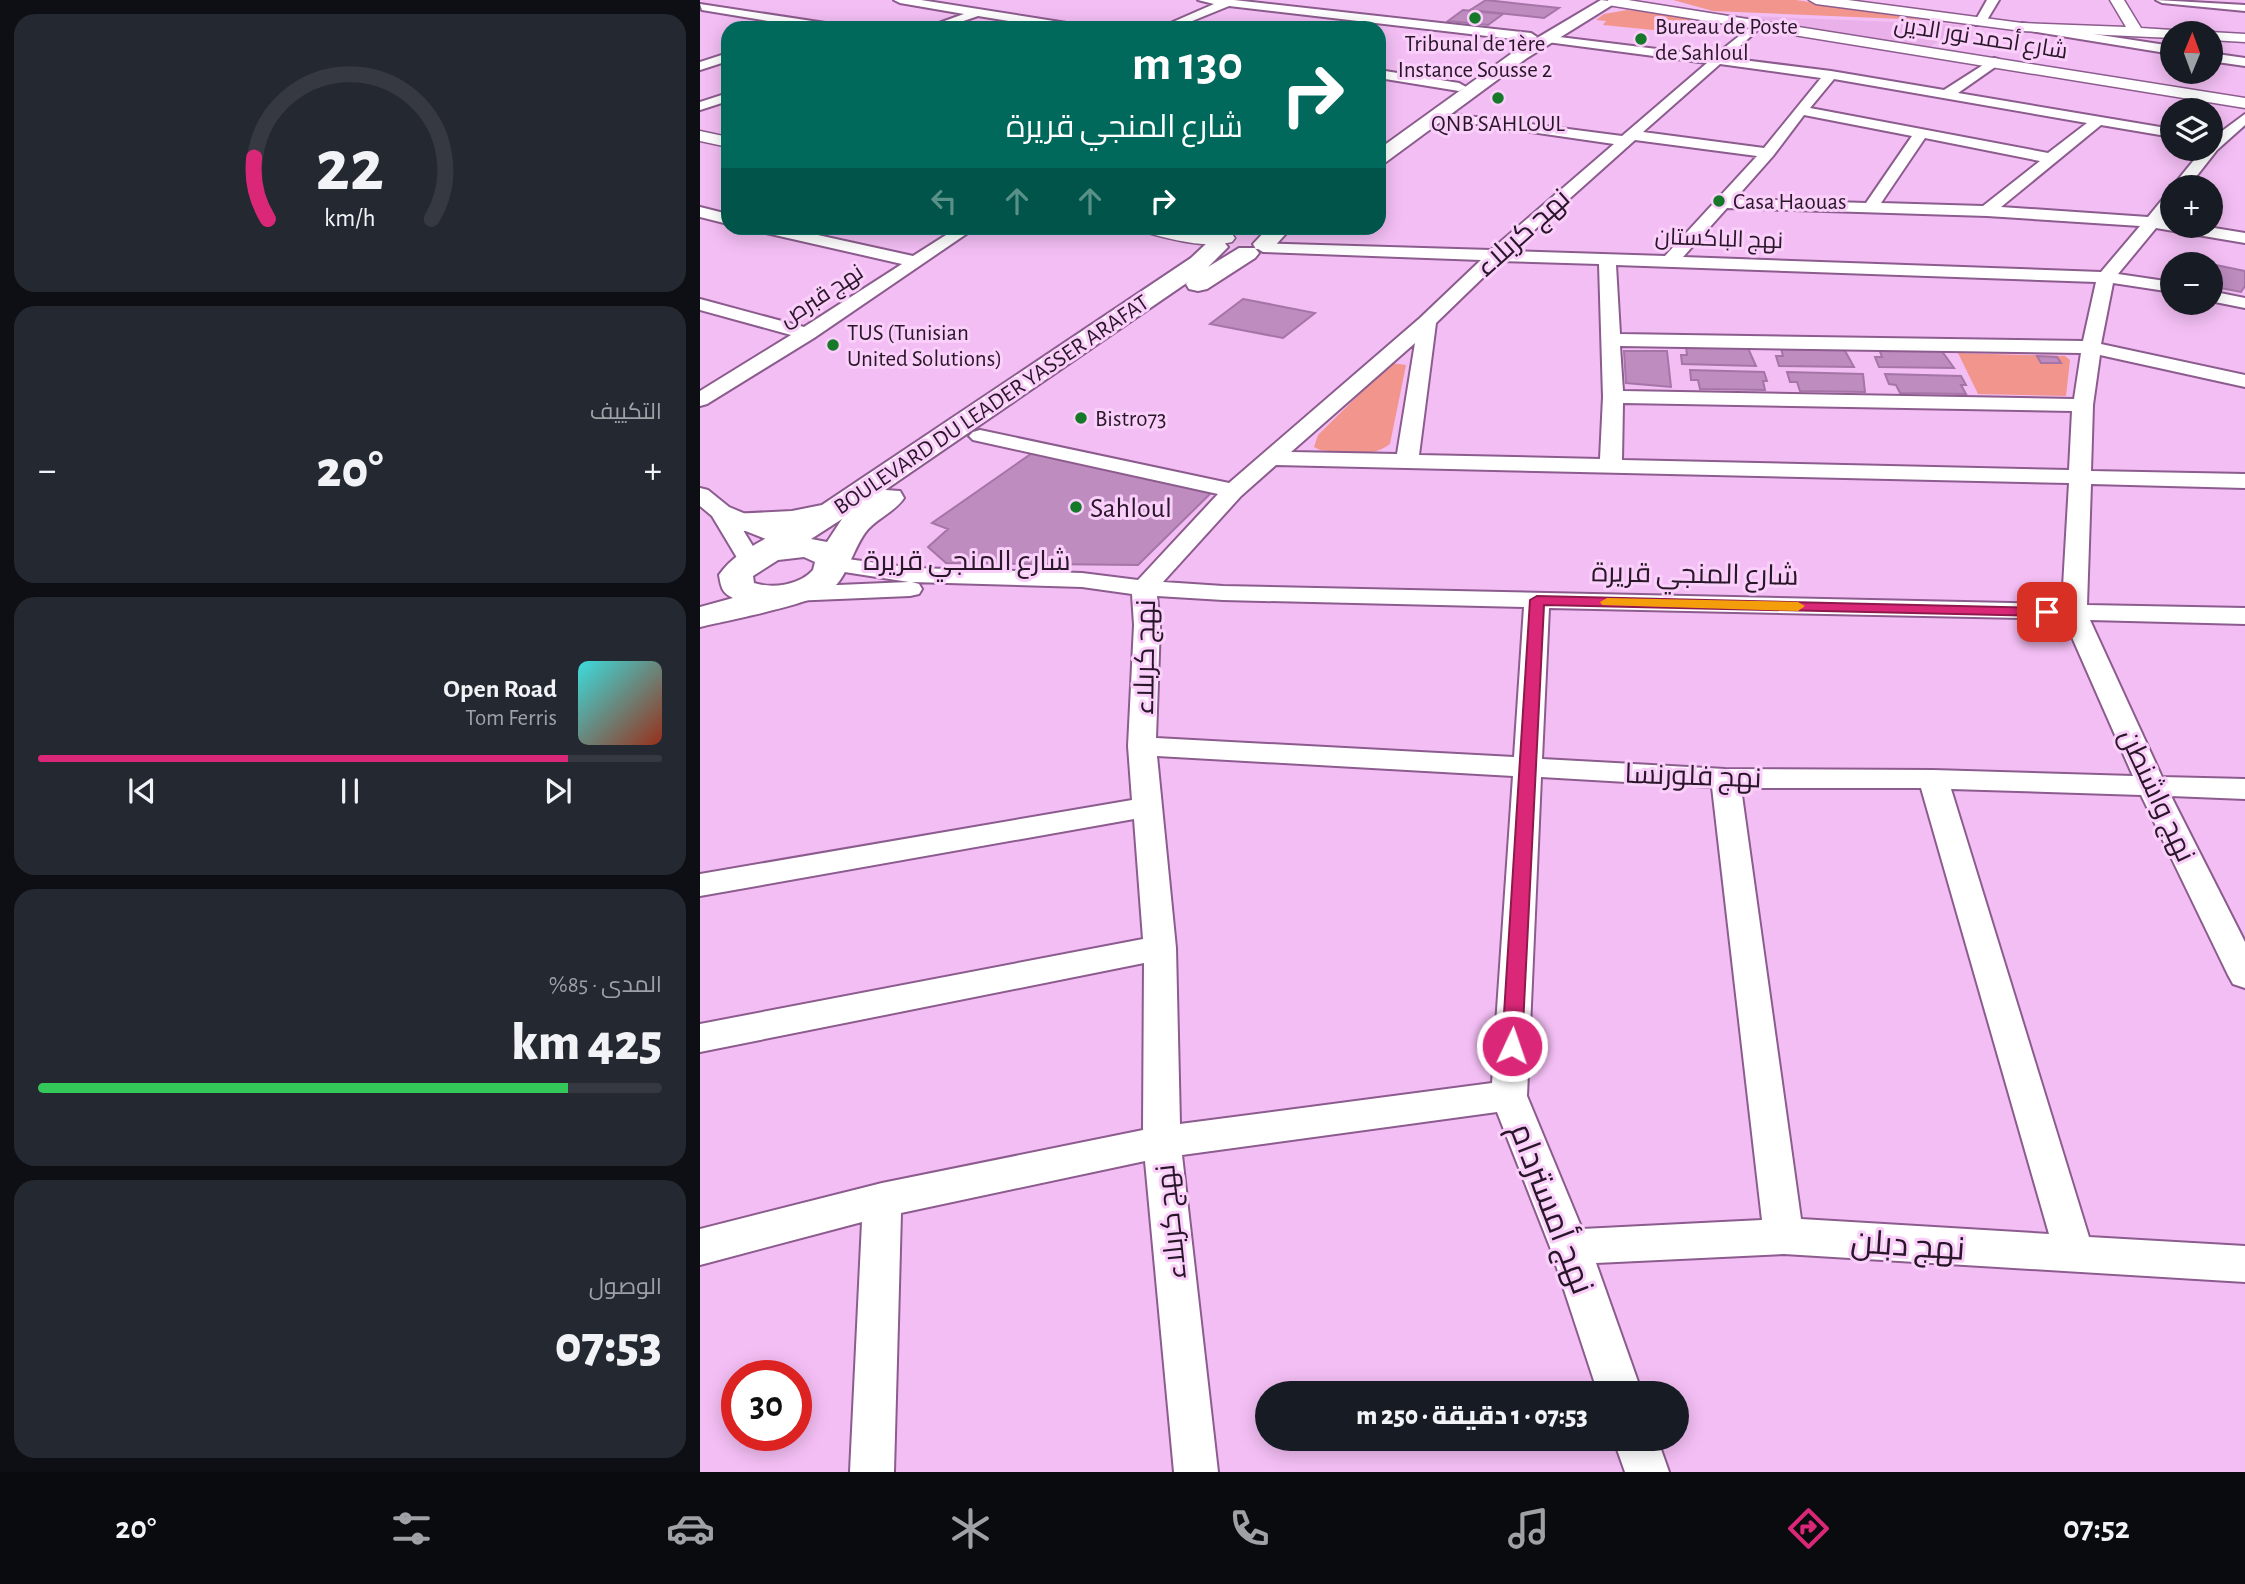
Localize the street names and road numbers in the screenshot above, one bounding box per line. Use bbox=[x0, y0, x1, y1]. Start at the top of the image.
street label: شارع أحمد نور الدين bbox=[1892, 8, 2070, 67]
street label: نهج كربلاء bbox=[1471, 184, 1578, 285]
street label: نهج الباكستان bbox=[1654, 226, 1784, 256]
street label: نهج قبرص bbox=[776, 261, 869, 334]
street label: BOULEVARD DU LEADER YASSER ARAFAT bbox=[830, 291, 1153, 519]
street label: شارع المنجي قريرة bbox=[863, 547, 1071, 582]
street label: شارع المنجي قريرة bbox=[1591, 558, 1799, 597]
street label: نهج كربلاء bbox=[1131, 599, 1164, 715]
street label: نهج واشنطن bbox=[2111, 725, 2200, 868]
street label: نهج فلورنسا bbox=[1624, 761, 1762, 796]
street label: نهج أمستردام bbox=[1499, 1117, 1604, 1300]
street label: نهج كربلاء bbox=[1152, 1163, 1195, 1281]
street label: نهج دبلن bbox=[1849, 1226, 1966, 1271]

